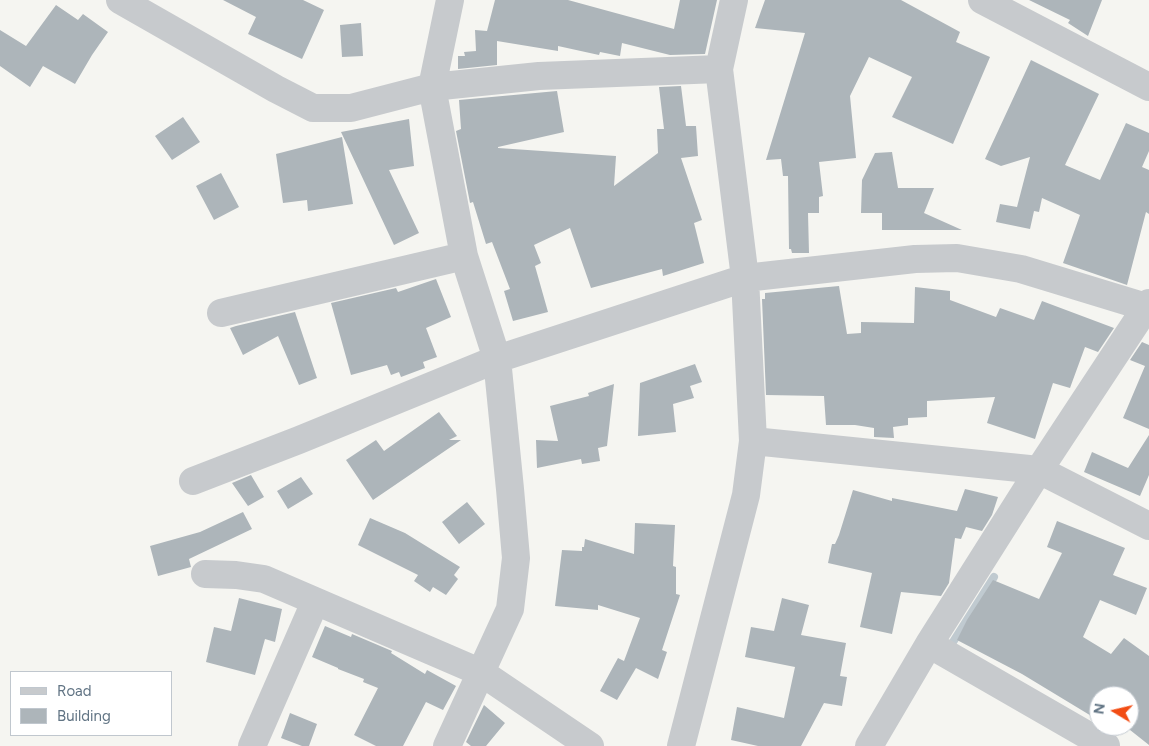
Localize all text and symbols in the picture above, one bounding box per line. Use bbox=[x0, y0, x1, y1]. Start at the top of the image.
legend bbox=[10, 671, 172, 736]
text: Road bbox=[57, 682, 92, 700]
north arrow bbox=[1089, 686, 1139, 736]
text: N bbox=[1090, 702, 1109, 715]
text: Building bbox=[57, 707, 111, 725]

